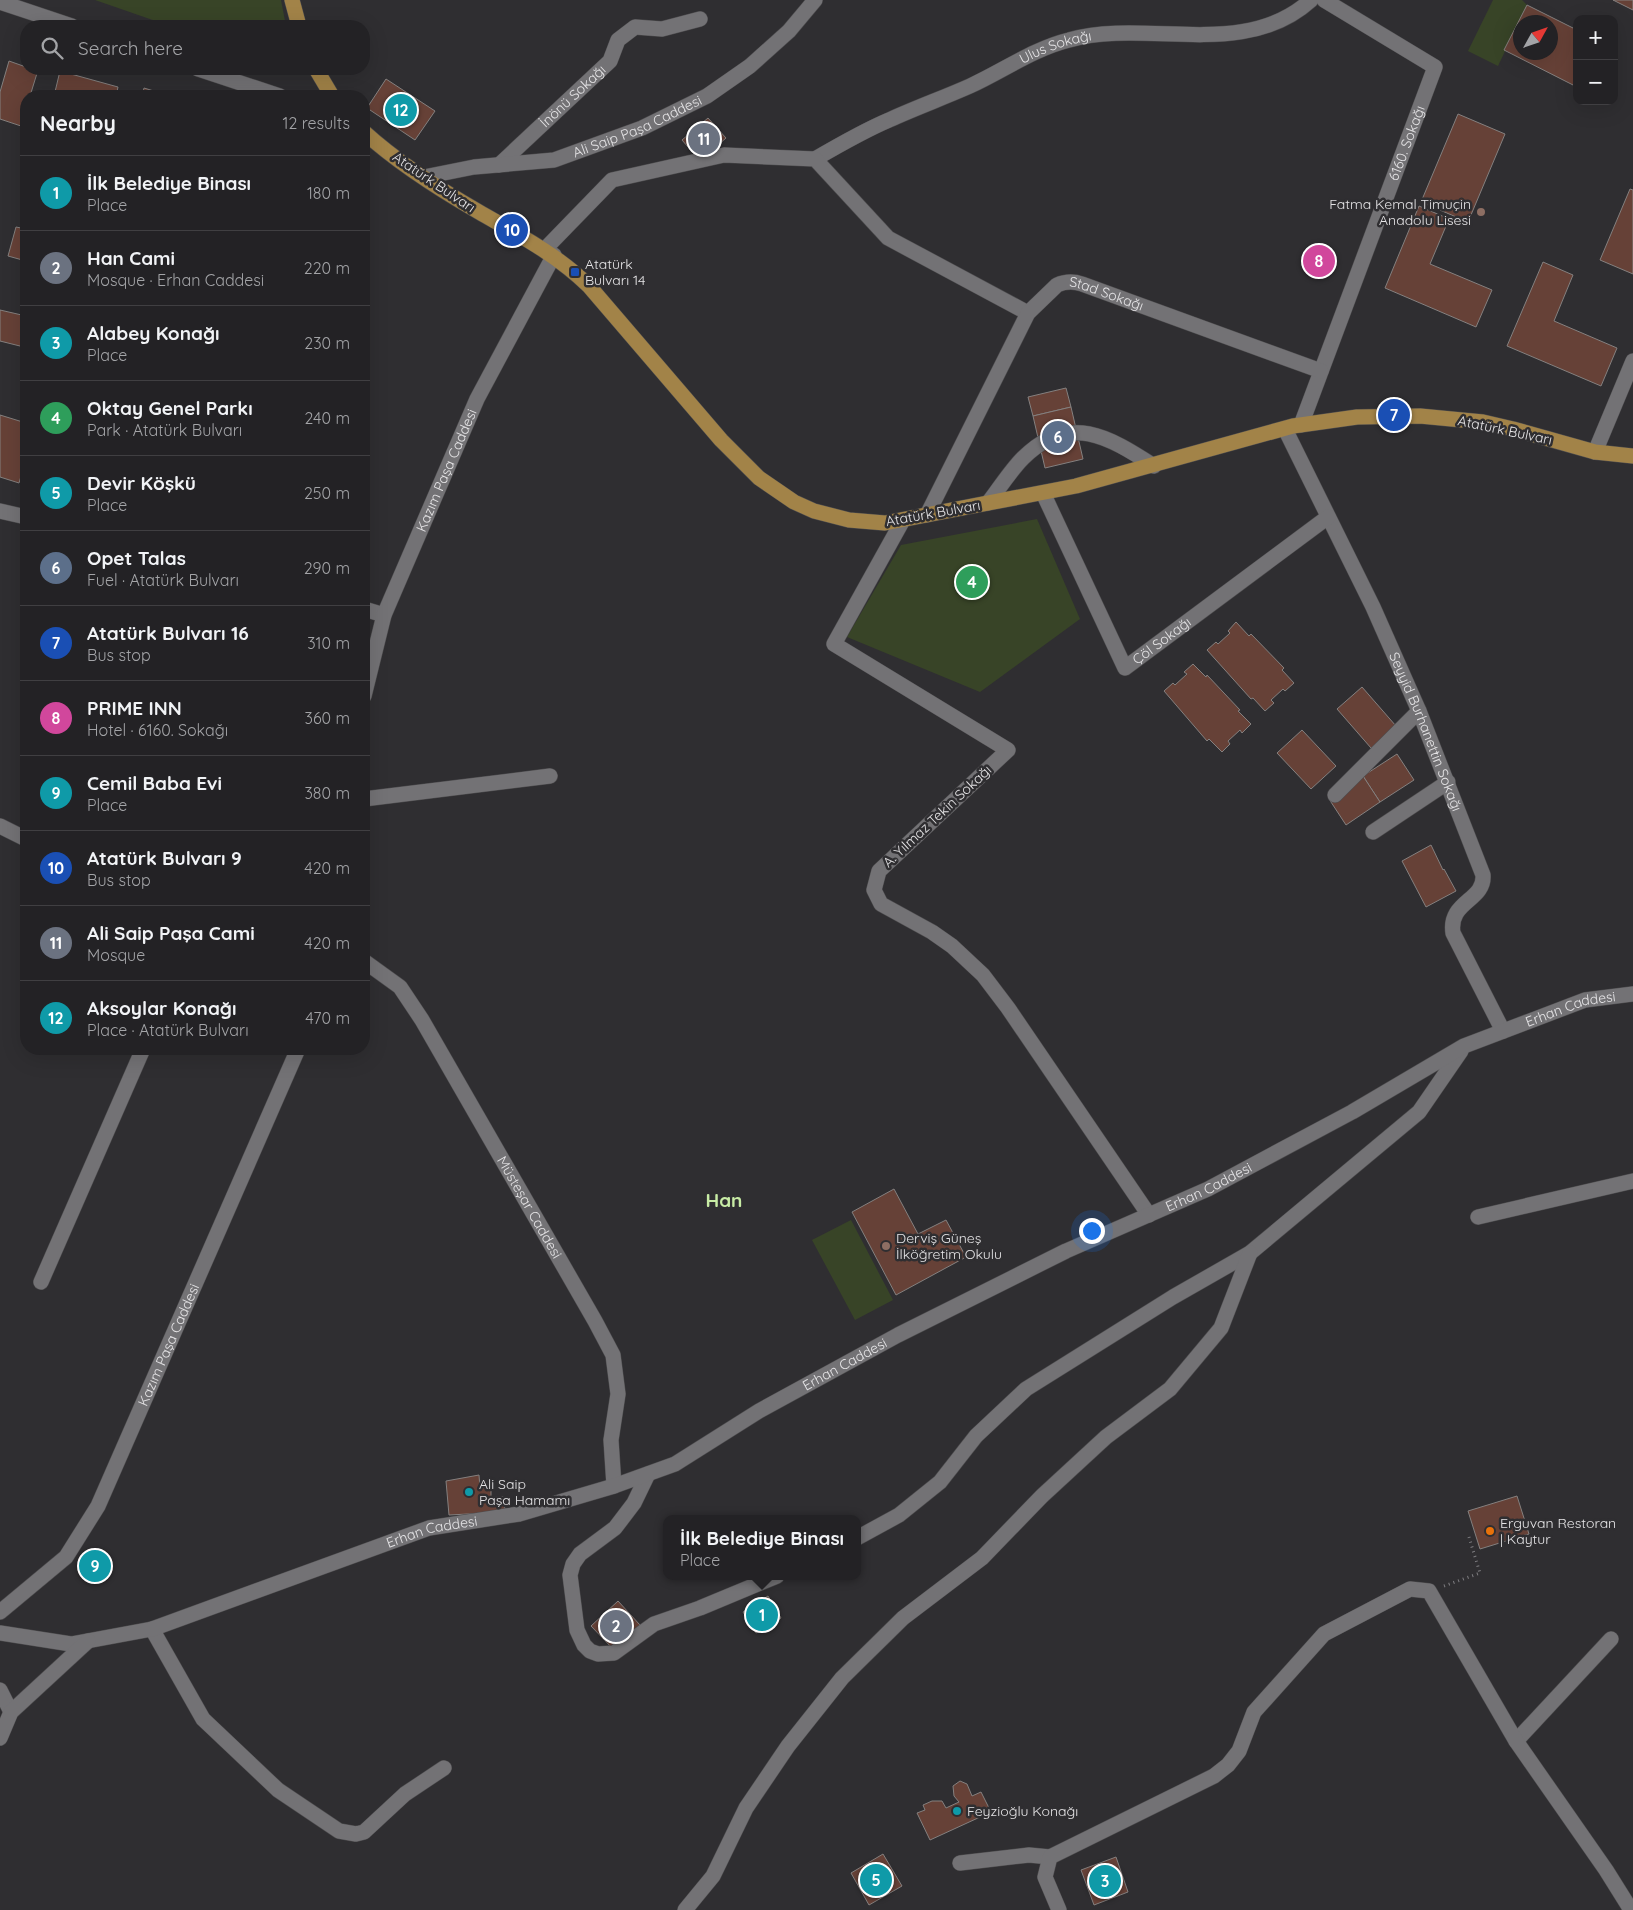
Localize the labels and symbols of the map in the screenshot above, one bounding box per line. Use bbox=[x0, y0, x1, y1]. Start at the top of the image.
north arrow bbox=[1513, 15, 1558, 60]
street label: Ulus Sokağı bbox=[1016, 26, 1093, 68]
street label: İnönü Sokağı bbox=[536, 61, 609, 131]
pin: 12 bbox=[385, 91, 417, 129]
street label: Ali Saip Paşa Caddesi bbox=[570, 91, 705, 161]
street label: 6160. Sokağı bbox=[1384, 103, 1429, 183]
pin: 11 bbox=[688, 120, 720, 158]
street label: Atatürk Bulvarı bbox=[389, 148, 479, 216]
place label: Fatma Kemal Timuçin Anadolu Lisesi bbox=[1329, 195, 1471, 229]
marker: Fatma Kemal Timuçin Anadolu Lisesi bbox=[1475, 206, 1487, 218]
pin: 10 bbox=[496, 211, 528, 249]
pin: 8 bbox=[1303, 242, 1335, 280]
place label: Atatürk Bulvarı 14 bbox=[585, 255, 645, 289]
marker: Atatürk Bulvarı 14 bbox=[569, 266, 581, 278]
street label: Stad Sokağı bbox=[1069, 273, 1146, 315]
pin: 7 bbox=[1378, 396, 1410, 434]
street label: Kazım Paşa Caddesi bbox=[412, 406, 481, 534]
street label: Atatürk Bulvarı bbox=[1456, 411, 1554, 449]
pin: 6 bbox=[1042, 418, 1074, 456]
street label: Atatürk Bulvarı bbox=[884, 496, 982, 530]
pin: 4 bbox=[956, 563, 988, 601]
street label: Çöl Sokağı bbox=[1129, 613, 1195, 668]
street label: Seyyid Burhanettin Sokağı bbox=[1385, 649, 1466, 814]
street label: A. Yılmaz Tekin Sokağı bbox=[879, 761, 995, 871]
street label: Erhan Caddesi bbox=[1523, 987, 1616, 1031]
street label: Müsteşar Caddesi bbox=[493, 1153, 566, 1262]
street label: Erhan Caddesi bbox=[1163, 1158, 1255, 1215]
district label: Han bbox=[706, 1188, 742, 1212]
your location bbox=[1079, 1218, 1105, 1244]
place label: Derviş Güneş İlköğretim Okulu bbox=[896, 1229, 1002, 1263]
marker: Derviş Güneş İlköğretim Okulu bbox=[880, 1240, 892, 1252]
street label: Kazım Paşa Caddesi bbox=[134, 1281, 203, 1409]
street label: Erhan Caddesi bbox=[799, 1334, 890, 1395]
place label: Ali Saip Paşa Hamamı bbox=[479, 1475, 570, 1509]
marker: Ali Saip Paşa Hamamı bbox=[463, 1486, 475, 1498]
street label: Erhan Caddesi bbox=[384, 1512, 479, 1552]
place label: Erguvan Restoran | Kaytur bbox=[1500, 1514, 1616, 1548]
marker: Erguvan Restoran | Kaytur bbox=[1484, 1525, 1496, 1537]
pin: 9 bbox=[79, 1547, 111, 1585]
pin: 1 bbox=[746, 1596, 778, 1634]
pin: 2 bbox=[600, 1607, 632, 1645]
place label: Feyzioğlu Konağı bbox=[967, 1802, 1078, 1820]
marker: Feyzioğlu Konağı bbox=[951, 1805, 963, 1817]
pin: 5 bbox=[860, 1861, 892, 1899]
pin: 3 bbox=[1089, 1862, 1121, 1900]

